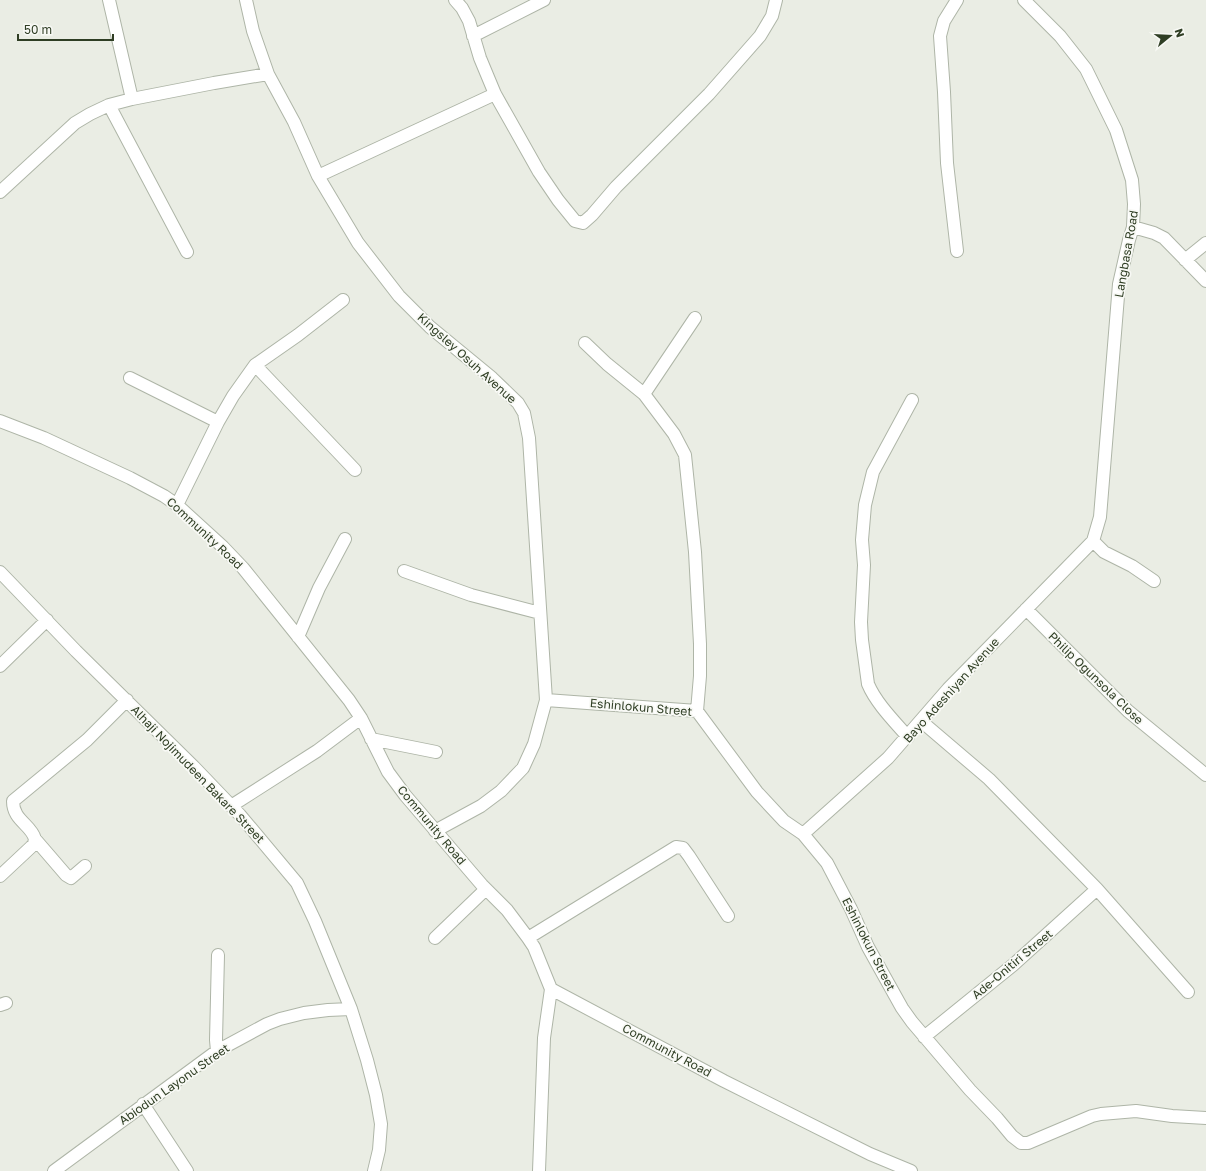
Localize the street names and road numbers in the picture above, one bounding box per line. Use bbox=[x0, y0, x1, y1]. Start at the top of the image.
street label: Langbasa Road bbox=[1111, 209, 1141, 299]
street label: Kingsley Osuh Avenue bbox=[414, 310, 520, 406]
street label: Community Road bbox=[164, 494, 246, 572]
street label: Philip Ogunsola Close bbox=[1045, 629, 1147, 727]
street label: Bayo Adeshiyan Avenue bbox=[900, 634, 1002, 746]
street label: Eshinlokun Street bbox=[589, 695, 693, 719]
street label: Alhaji Nojimudeen Bakare Street bbox=[128, 702, 268, 846]
street label: Community Road bbox=[395, 782, 469, 868]
street label: Eshinlokun Street bbox=[839, 895, 899, 993]
street label: Ade-Onitiri Street bbox=[969, 926, 1056, 1002]
street label: Community Road bbox=[620, 1020, 714, 1080]
street label: Abiodun Layonu Street bbox=[116, 1040, 232, 1128]

